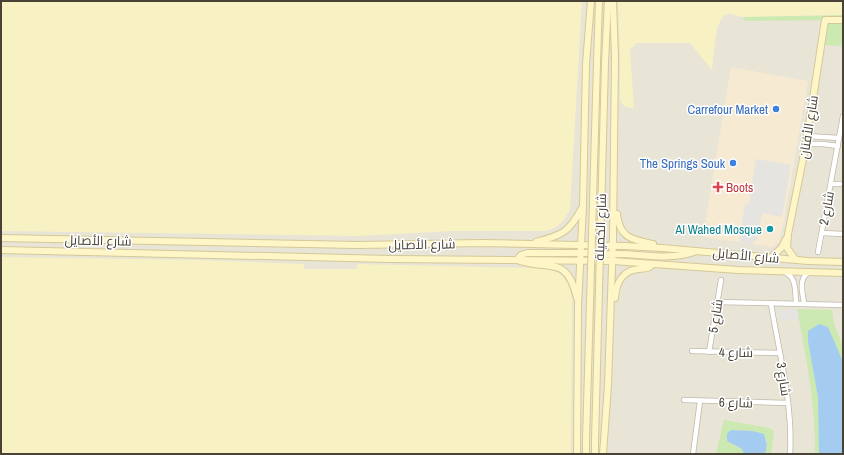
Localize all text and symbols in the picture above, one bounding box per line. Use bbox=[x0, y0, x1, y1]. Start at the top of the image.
street label: شارع الأفنان bbox=[795, 94, 822, 160]
place label: Carrefour Market bbox=[687, 101, 768, 118]
marker: Carrefour Market bbox=[771, 104, 781, 114]
place label: The Springs Souk bbox=[640, 155, 726, 172]
marker: The Springs Souk bbox=[728, 158, 738, 168]
place label: Boots bbox=[726, 179, 753, 196]
marker: Boots bbox=[713, 182, 723, 192]
street label: شارع 2 bbox=[815, 190, 838, 226]
street label: شارع الخميلة bbox=[591, 193, 610, 261]
place label: Al Wahed Mosque bbox=[674, 221, 762, 238]
marker: Al Wahed Mosque bbox=[765, 224, 775, 234]
street label: شارع الأصايل bbox=[64, 231, 132, 250]
street label: شارع الأصايل bbox=[388, 235, 456, 254]
street label: شارع الأصايل bbox=[712, 244, 780, 267]
street label: شارع 5 bbox=[704, 298, 727, 334]
street label: شارع 4 bbox=[719, 344, 753, 361]
street label: شارع 3 bbox=[772, 361, 795, 397]
street label: شارع 6 bbox=[719, 393, 753, 412]

